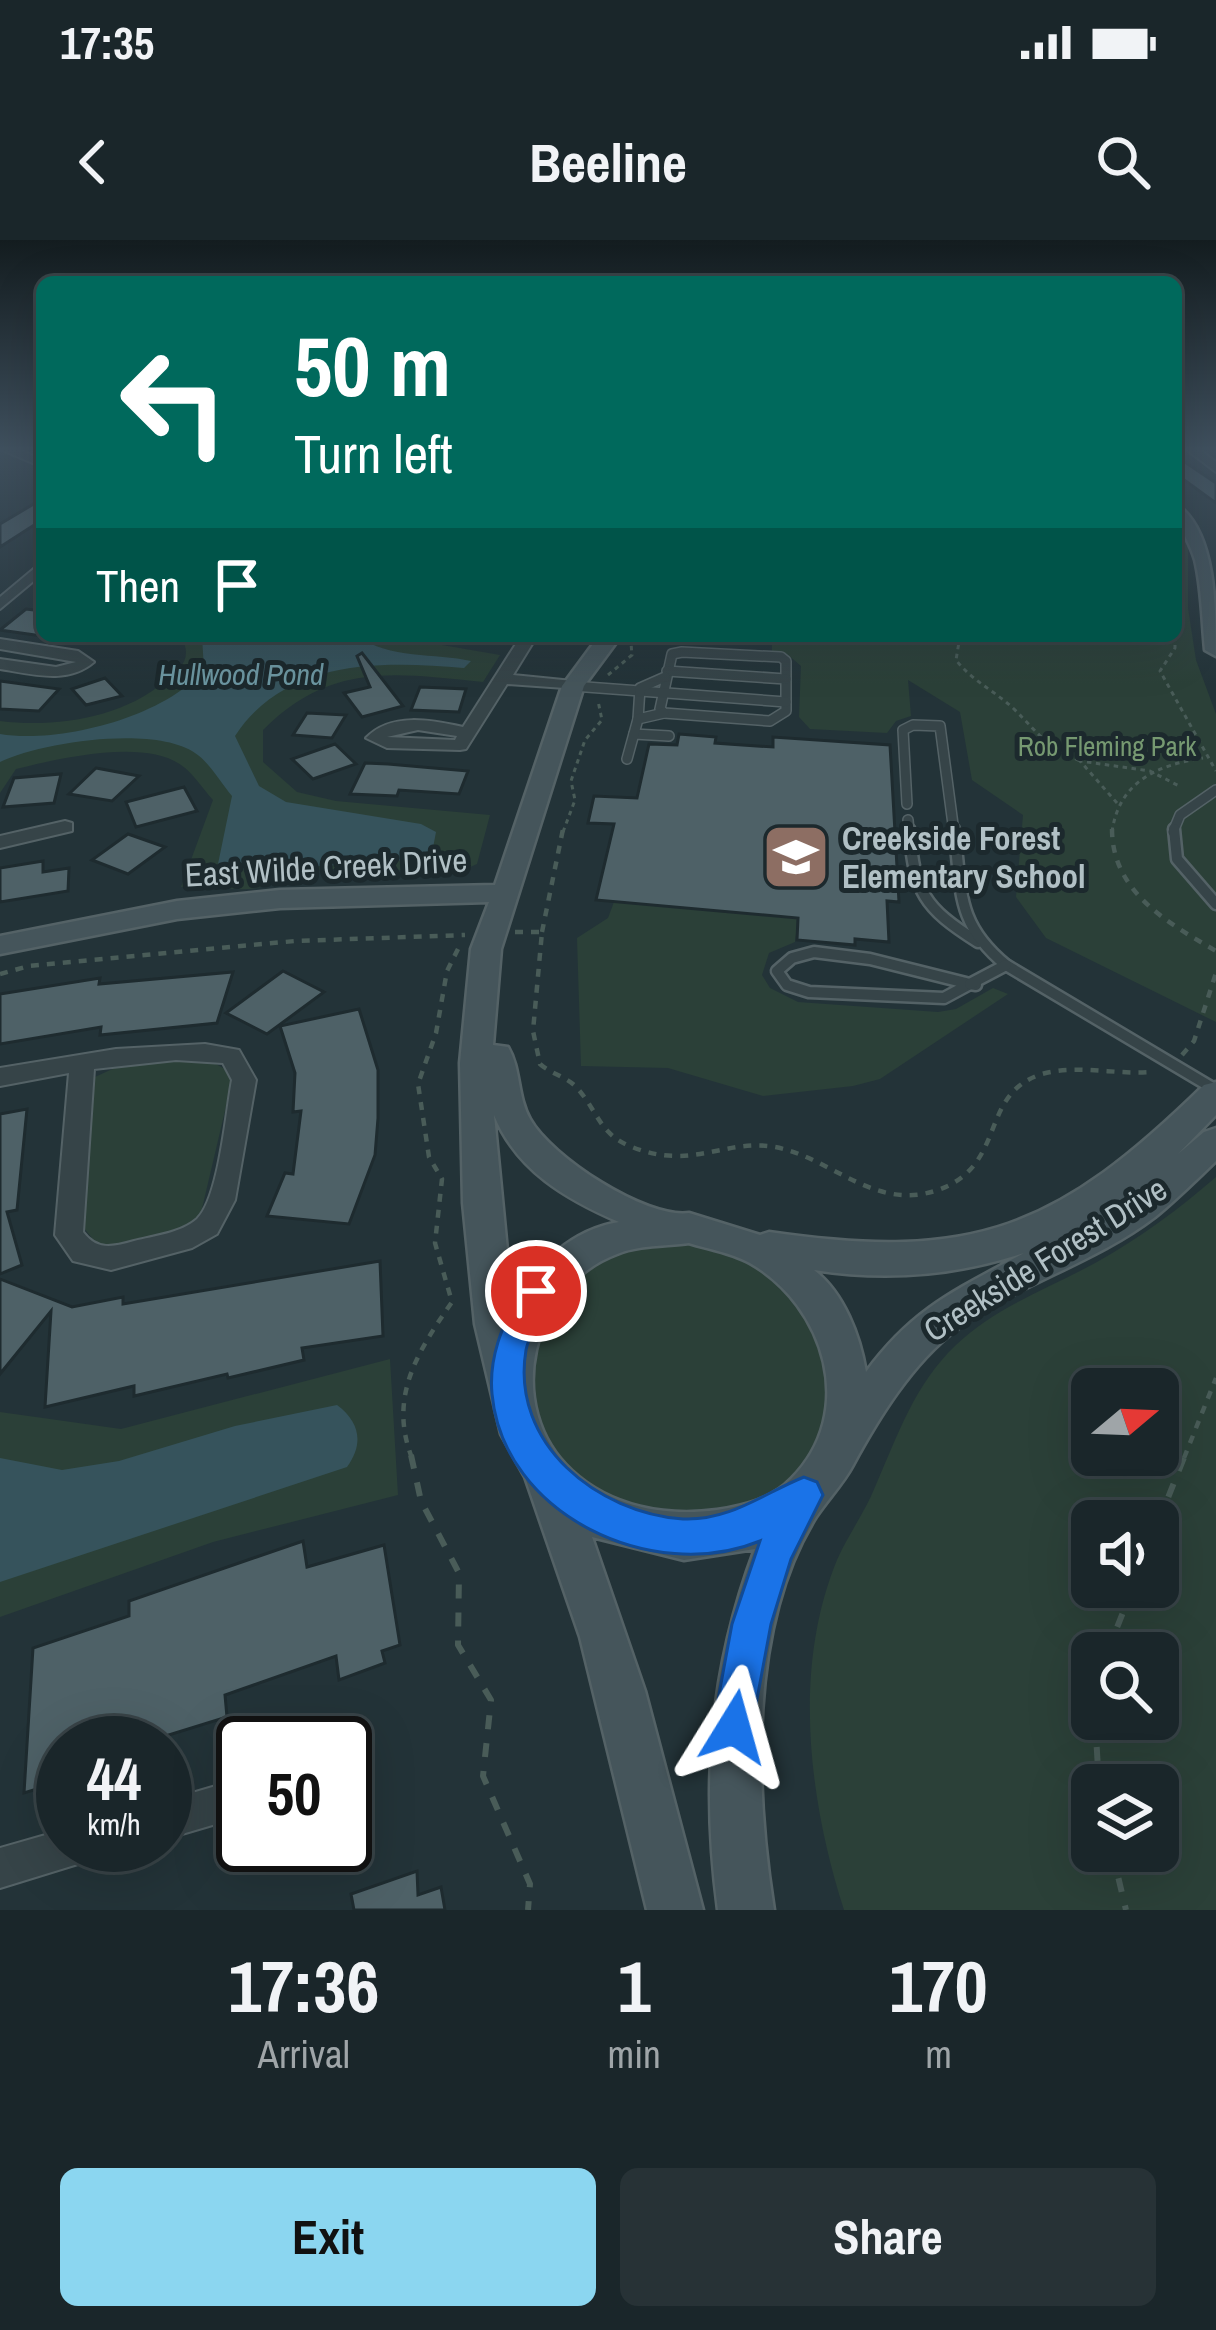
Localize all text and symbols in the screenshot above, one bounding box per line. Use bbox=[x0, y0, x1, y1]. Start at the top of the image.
text: 17:35 bbox=[60, 12, 154, 73]
text: Beeline bbox=[529, 126, 687, 199]
icon: back bbox=[60, 129, 126, 195]
icon: search bbox=[1090, 129, 1156, 195]
text: 50 m bbox=[294, 309, 451, 422]
icon: left bbox=[96, 324, 252, 480]
text: Turn left bbox=[294, 417, 453, 490]
icon: arrive bbox=[204, 552, 270, 618]
text: Then bbox=[96, 555, 180, 616]
water label: Hullwood Pond bbox=[158, 654, 324, 694]
park label: Rob Fleming Park bbox=[1018, 728, 1197, 764]
place label: Creekside Forest Elementary School bbox=[842, 816, 1086, 898]
school or university icon: Creekside Forest Elementary School bbox=[761, 822, 831, 892]
street label: East Wilde Creek Drive bbox=[184, 838, 468, 896]
street label: Creekside Forest Drive bbox=[915, 1167, 1175, 1351]
pin bbox=[485, 1240, 587, 1342]
icon: arrive bbox=[503, 1258, 569, 1324]
north arrow bbox=[1071, 1368, 1179, 1476]
map controls bbox=[1071, 1368, 1179, 1872]
button: sound bbox=[1071, 1500, 1179, 1608]
button: search bbox=[1071, 1632, 1179, 1740]
position arrow bbox=[671, 1664, 797, 1790]
speed limit sign: 50 bbox=[216, 1716, 372, 1872]
text: 44 bbox=[87, 1738, 141, 1819]
button: layers bbox=[1071, 1764, 1179, 1872]
text: km/h bbox=[87, 1804, 141, 1844]
text: 17:36 bbox=[228, 1937, 379, 2034]
text: 1 bbox=[618, 1937, 651, 2034]
text: 170 bbox=[889, 1937, 988, 2034]
text: Arrival bbox=[258, 2028, 350, 2080]
text: min bbox=[608, 2028, 661, 2080]
text: m bbox=[925, 2028, 952, 2080]
button: Exit bbox=[60, 2168, 596, 2306]
button: Share bbox=[620, 2168, 1156, 2306]

